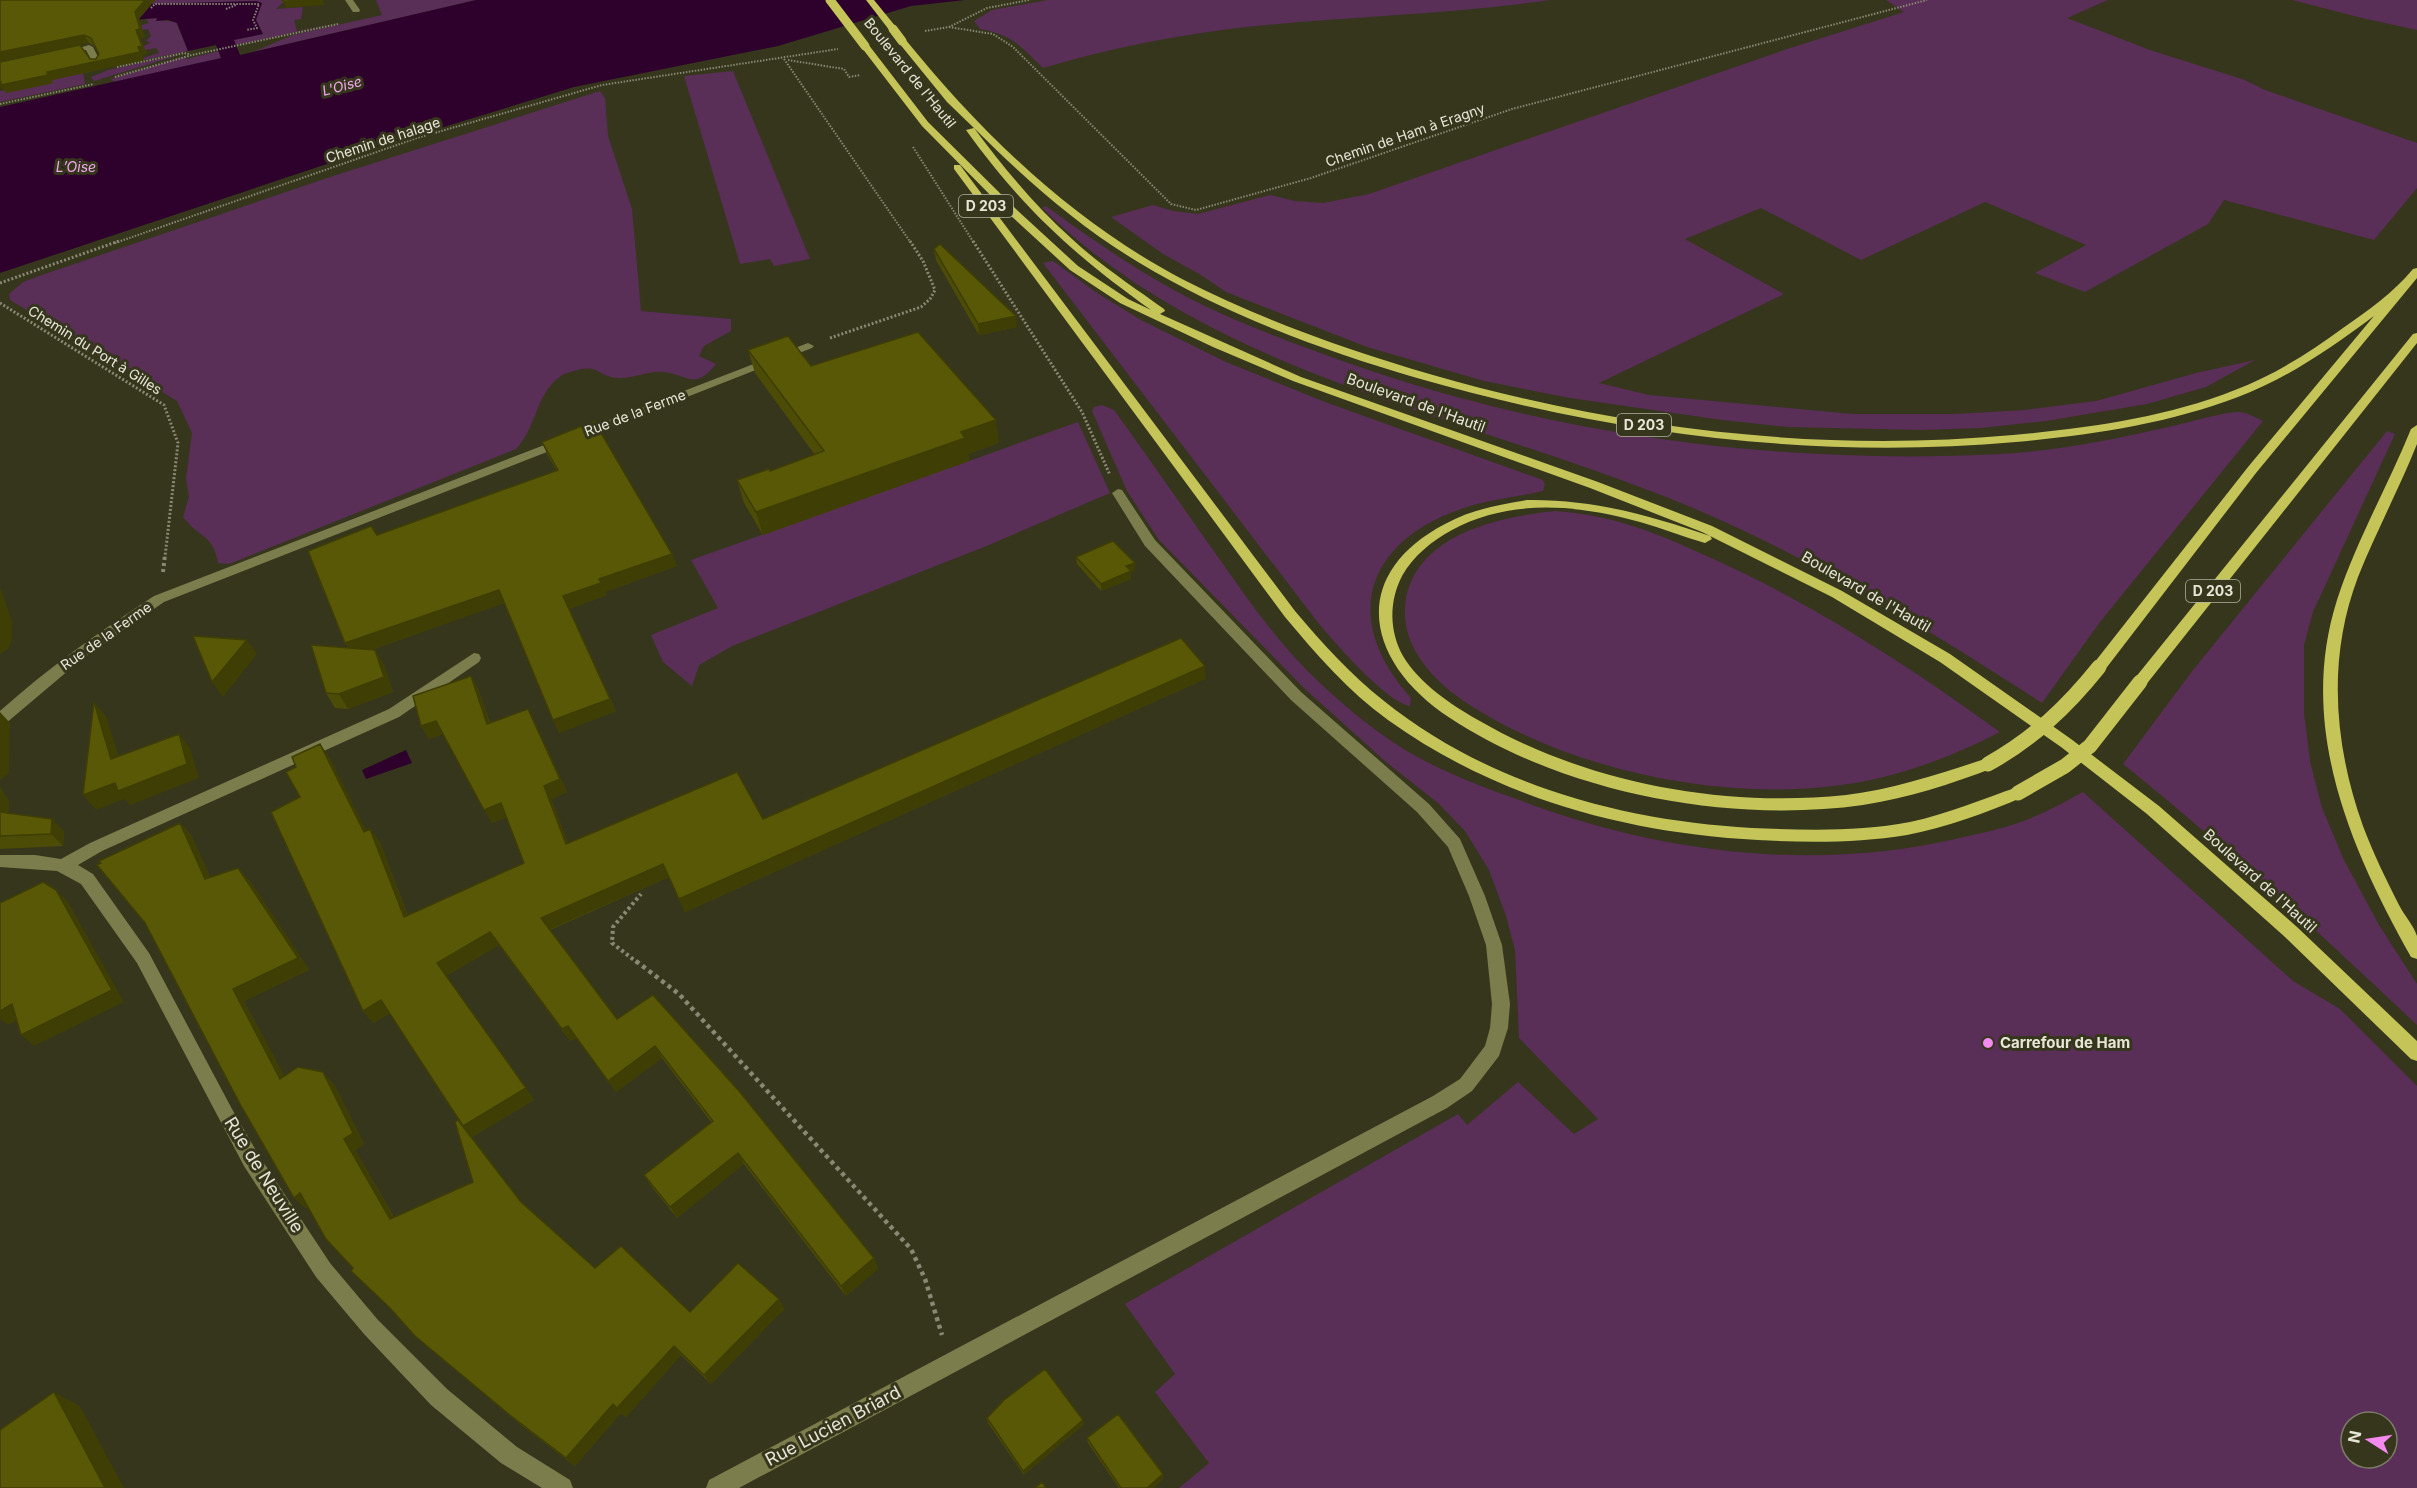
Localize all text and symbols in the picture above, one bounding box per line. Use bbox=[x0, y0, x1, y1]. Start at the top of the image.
street label: Boulevard de l'Hautil bbox=[861, 14, 960, 131]
water label: L'Oise bbox=[320, 72, 364, 99]
street label: Chemin de Ham à Eragny bbox=[1323, 99, 1487, 170]
street label: Chemin de halage bbox=[323, 113, 442, 166]
water label: L’Oise bbox=[56, 158, 96, 175]
road number: D 203 bbox=[959, 195, 1013, 217]
street label: Chemin du Port à Gilles bbox=[25, 301, 165, 398]
street label: Boulevard de l'Hautil bbox=[1344, 369, 1488, 436]
street label: Rue de la Ferme bbox=[582, 385, 688, 440]
road number: D 203 bbox=[1617, 414, 1671, 436]
street label: Boulevard de l'Hautil bbox=[1798, 547, 1934, 636]
road number: D 203 bbox=[2186, 580, 2240, 602]
street label: Rue de la Ferme bbox=[57, 598, 154, 673]
street label: Boulevard de l'Hautil bbox=[2200, 825, 2321, 937]
place label: Carrefour de Ham bbox=[2000, 1033, 2130, 1052]
marker: Carrefour de Ham bbox=[1981, 1036, 1995, 1050]
street label: Rue de Neuville bbox=[220, 1113, 309, 1237]
street label: Rue Lucien Briard bbox=[762, 1381, 904, 1470]
north arrow bbox=[2339, 1410, 2399, 1470]
text: N bbox=[2343, 1429, 2365, 1445]

